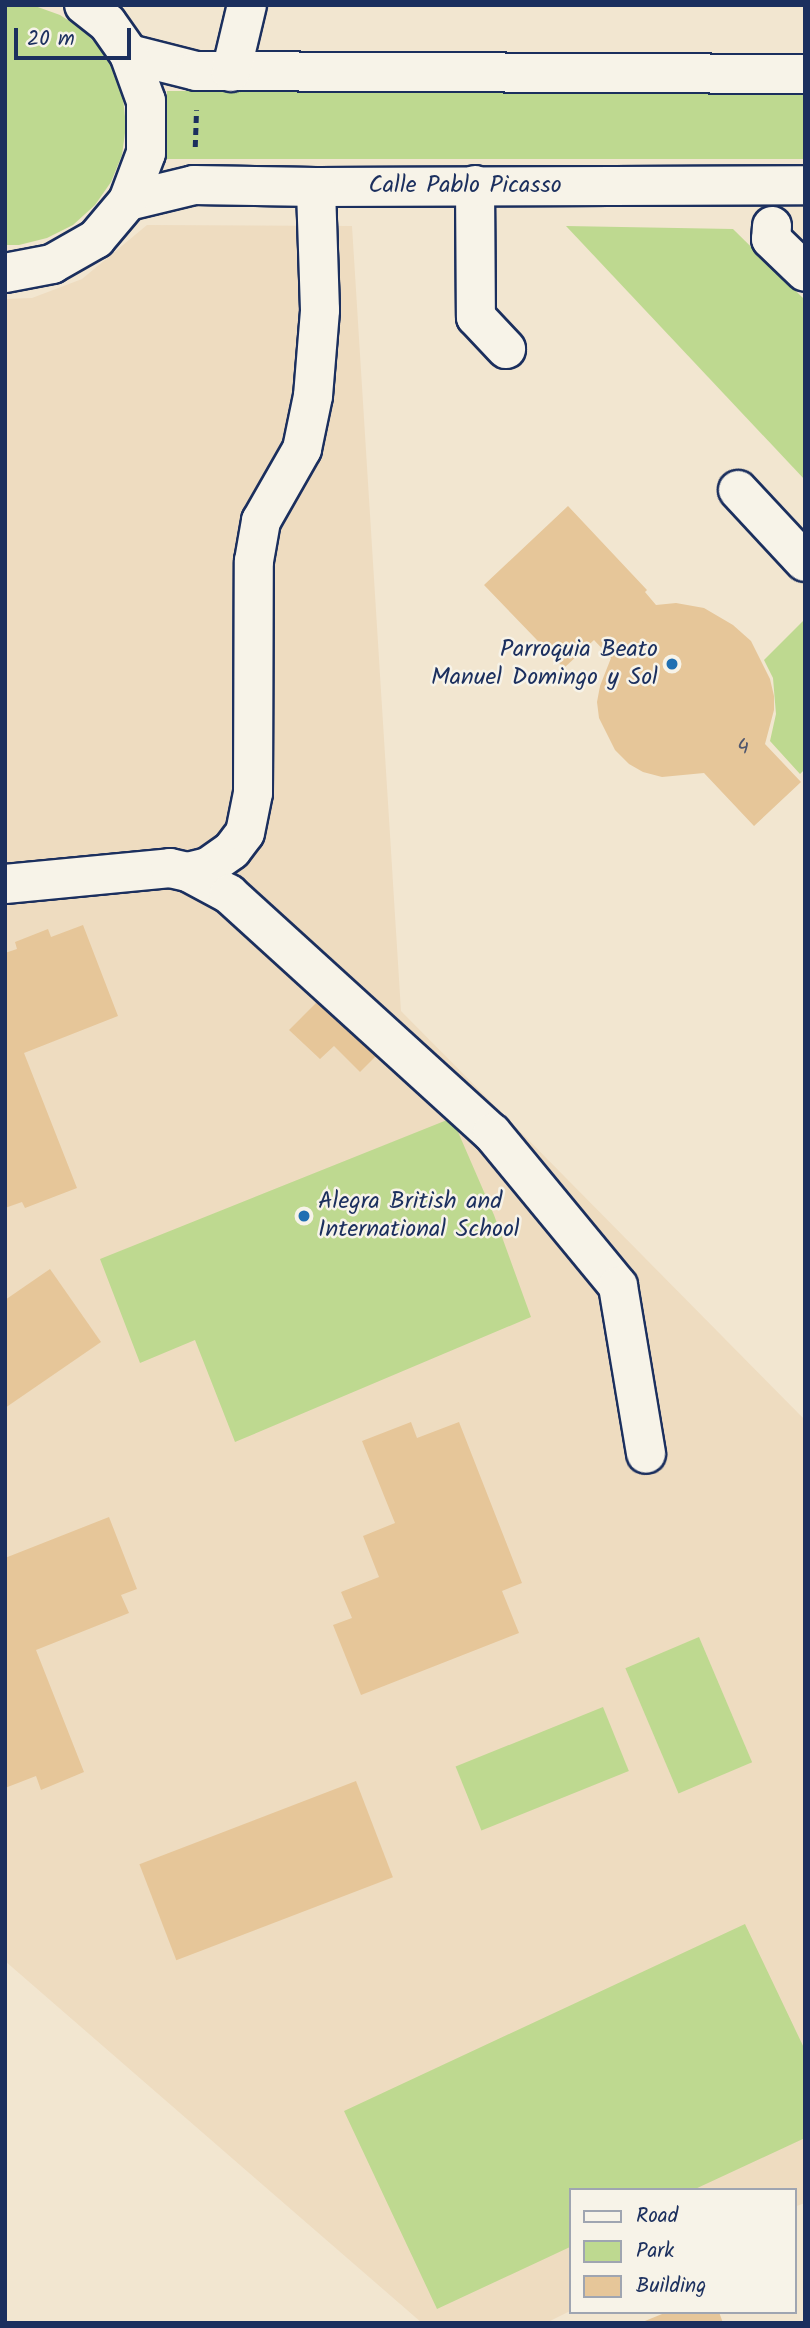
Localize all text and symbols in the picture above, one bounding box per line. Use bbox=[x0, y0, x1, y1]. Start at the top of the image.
scale bar bbox=[18, 14, 135, 58]
text: 20 m bbox=[27, 23, 75, 56]
street label: Calle Pablo Picasso bbox=[368, 172, 562, 200]
place label: Parroquia Beato Manuel Domingo y Sol bbox=[431, 636, 658, 692]
marker: Parroquia Beato Manuel Domingo y Sol bbox=[664, 656, 680, 672]
house number: 4 bbox=[737, 735, 749, 761]
place label: Alegra British and International School bbox=[318, 1188, 520, 1244]
marker: Alegra British and International School bbox=[296, 1208, 312, 1224]
legend bbox=[568, 2188, 796, 2314]
text: Road bbox=[636, 2200, 678, 2233]
text: Park bbox=[636, 2235, 674, 2268]
text: Building bbox=[636, 2270, 706, 2303]

